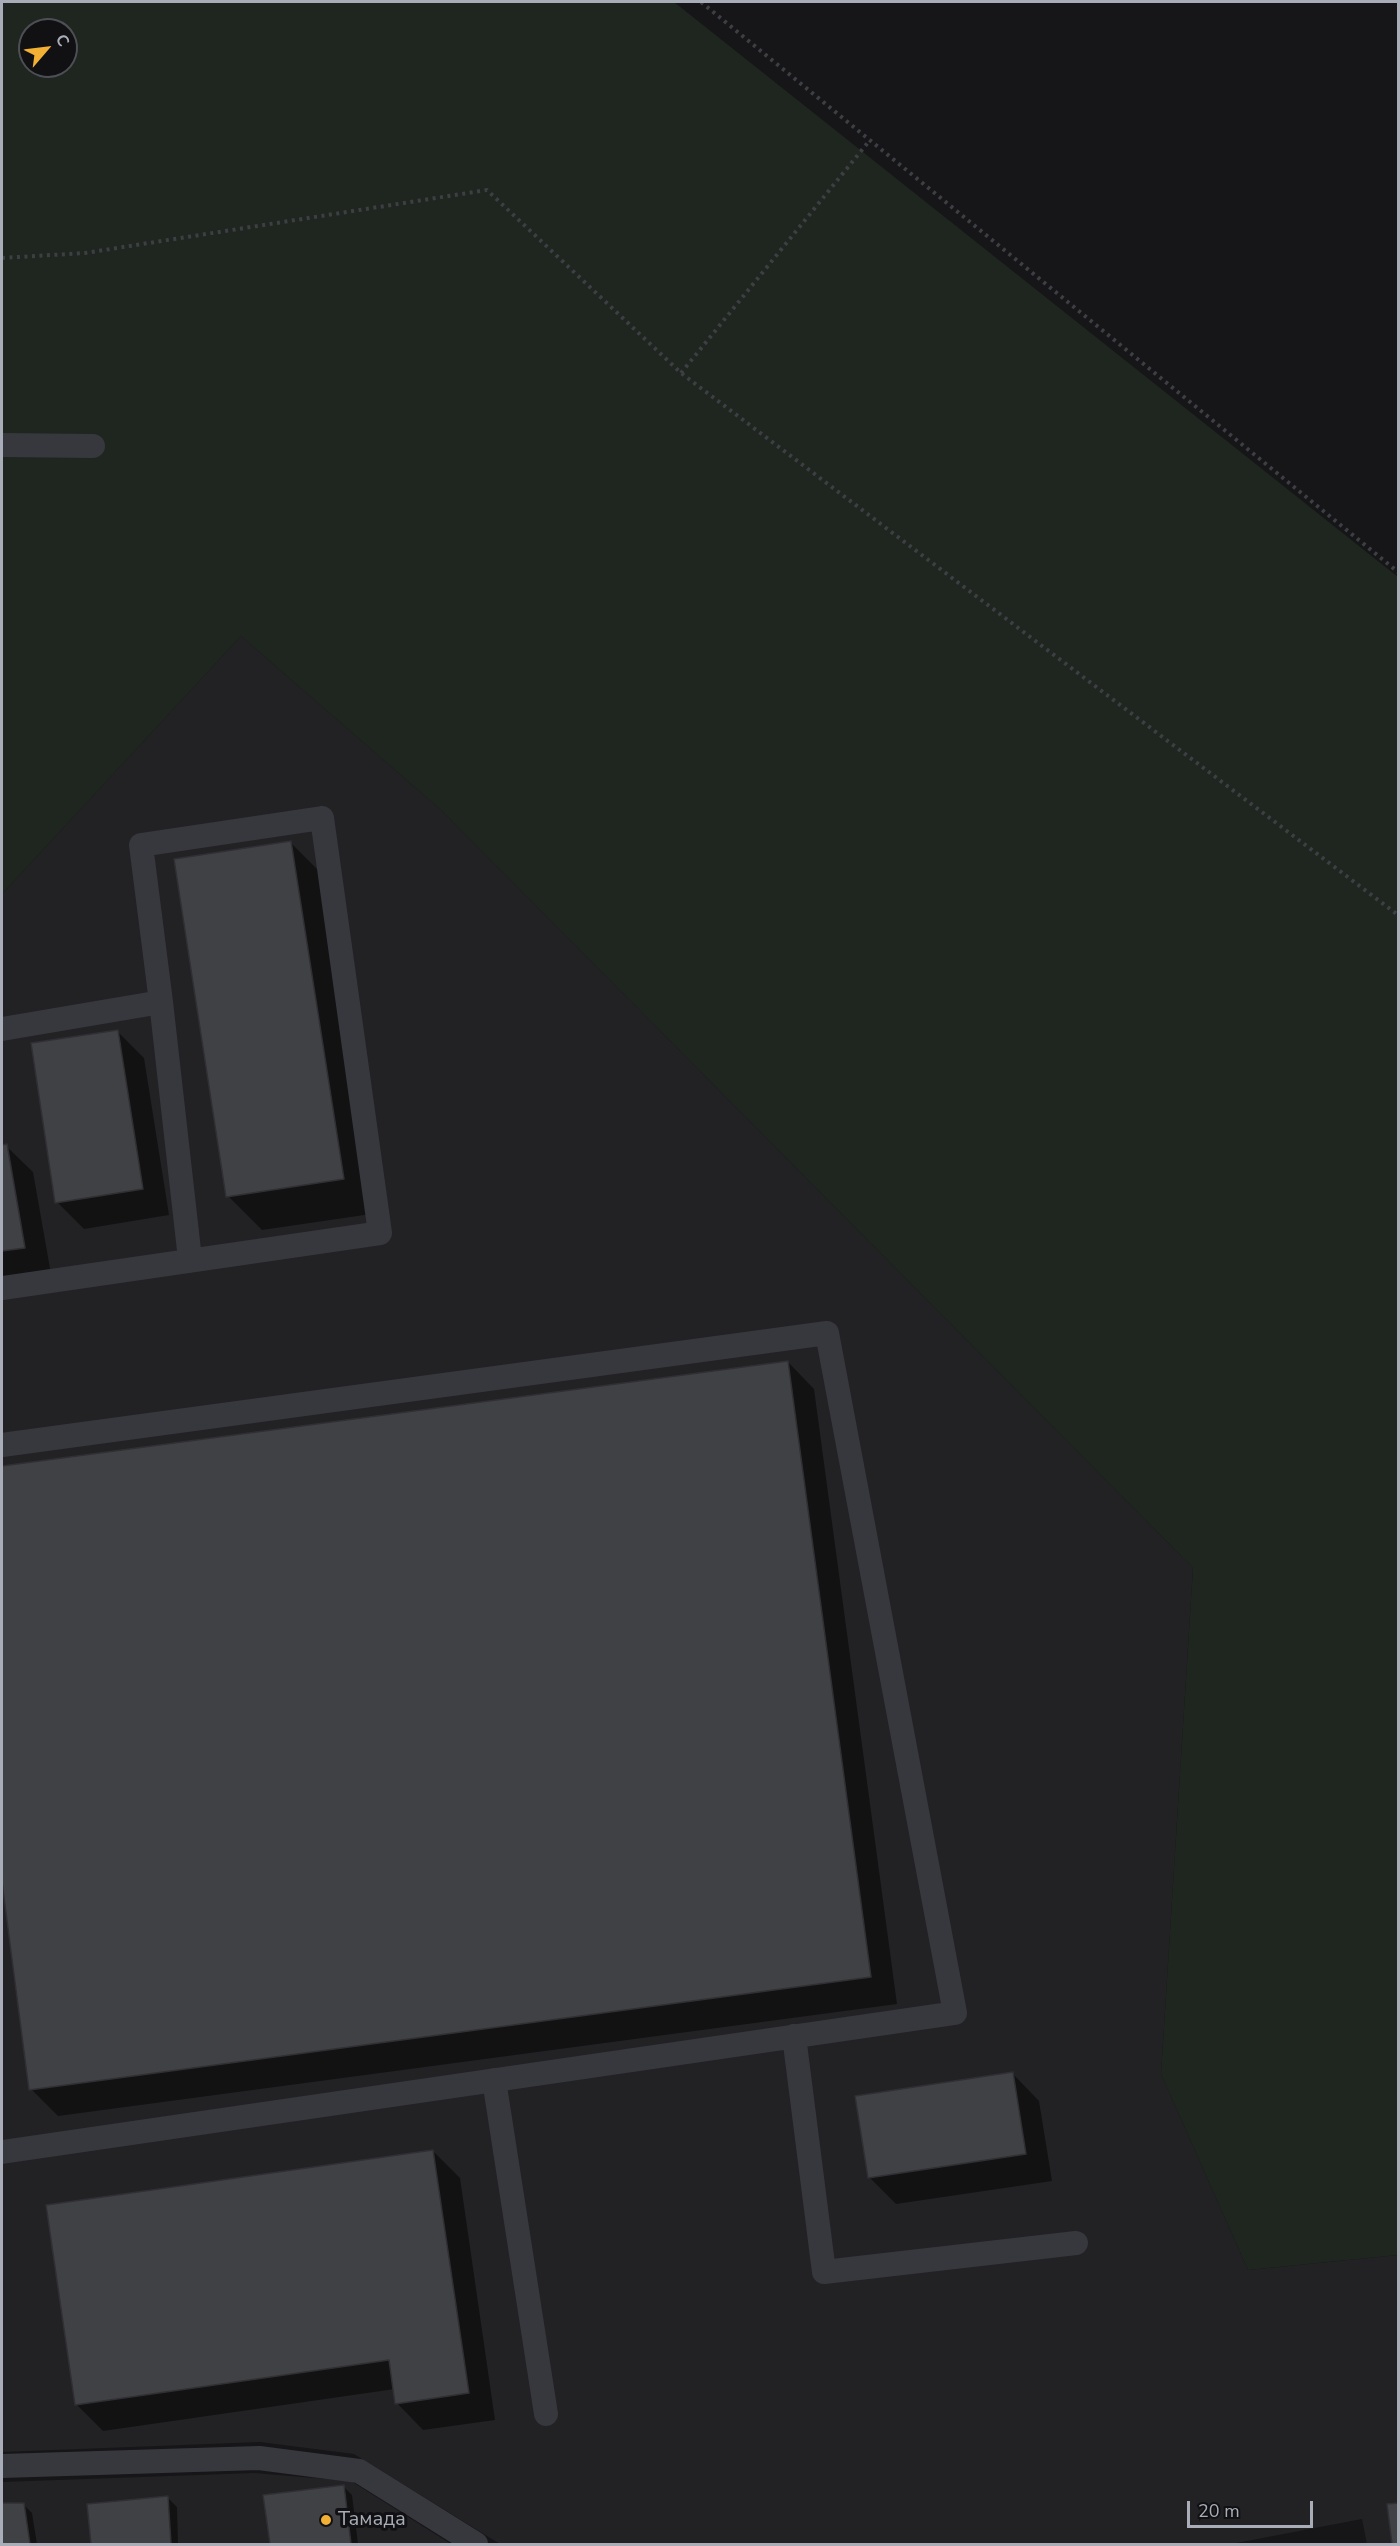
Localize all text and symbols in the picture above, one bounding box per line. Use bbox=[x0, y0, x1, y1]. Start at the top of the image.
north arrow bbox=[18, 18, 78, 78]
text: С bbox=[50, 31, 74, 50]
scale bar bbox=[1190, 2489, 1316, 2527]
text: 20 m bbox=[1198, 2499, 1240, 2523]
place label: Тамада bbox=[338, 2508, 406, 2532]
marker: Тамада bbox=[319, 2513, 333, 2527]

